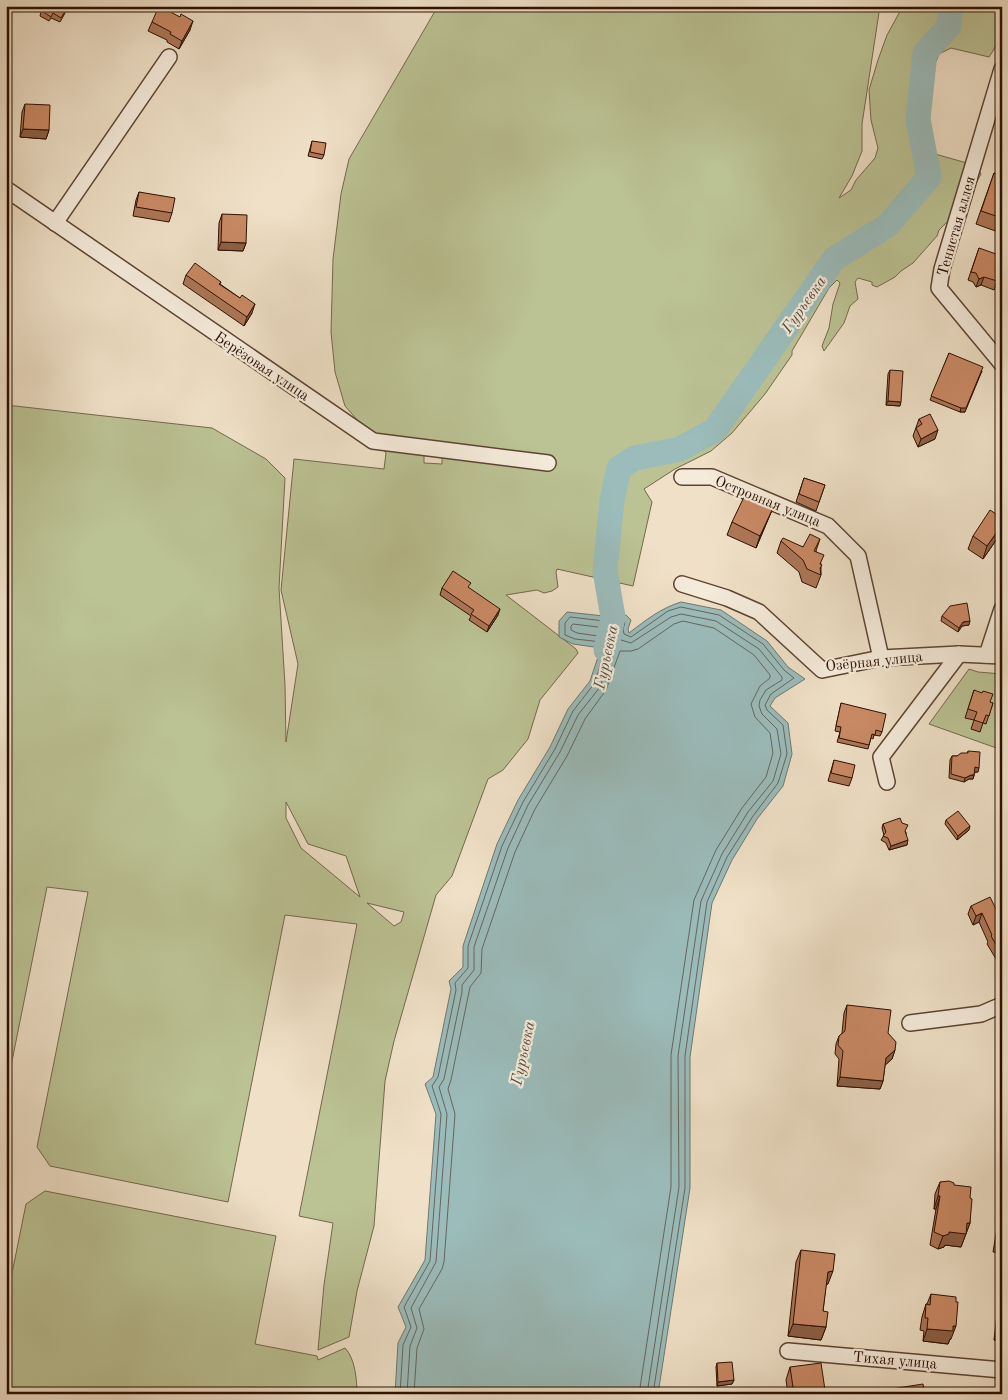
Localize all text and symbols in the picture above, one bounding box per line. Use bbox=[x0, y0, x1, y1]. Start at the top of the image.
street label: Тенистая аллея bbox=[936, 175, 979, 278]
water label: Гурьевка bbox=[779, 273, 830, 337]
street label: Берёзовая улица bbox=[211, 330, 312, 405]
street label: Островная улица bbox=[712, 474, 823, 531]
water label: Гурьевка bbox=[592, 623, 622, 692]
street label: Озёрная улица bbox=[825, 650, 924, 675]
water label: Гурьевка bbox=[509, 1019, 539, 1088]
street label: Тихая улица bbox=[852, 1350, 938, 1373]

